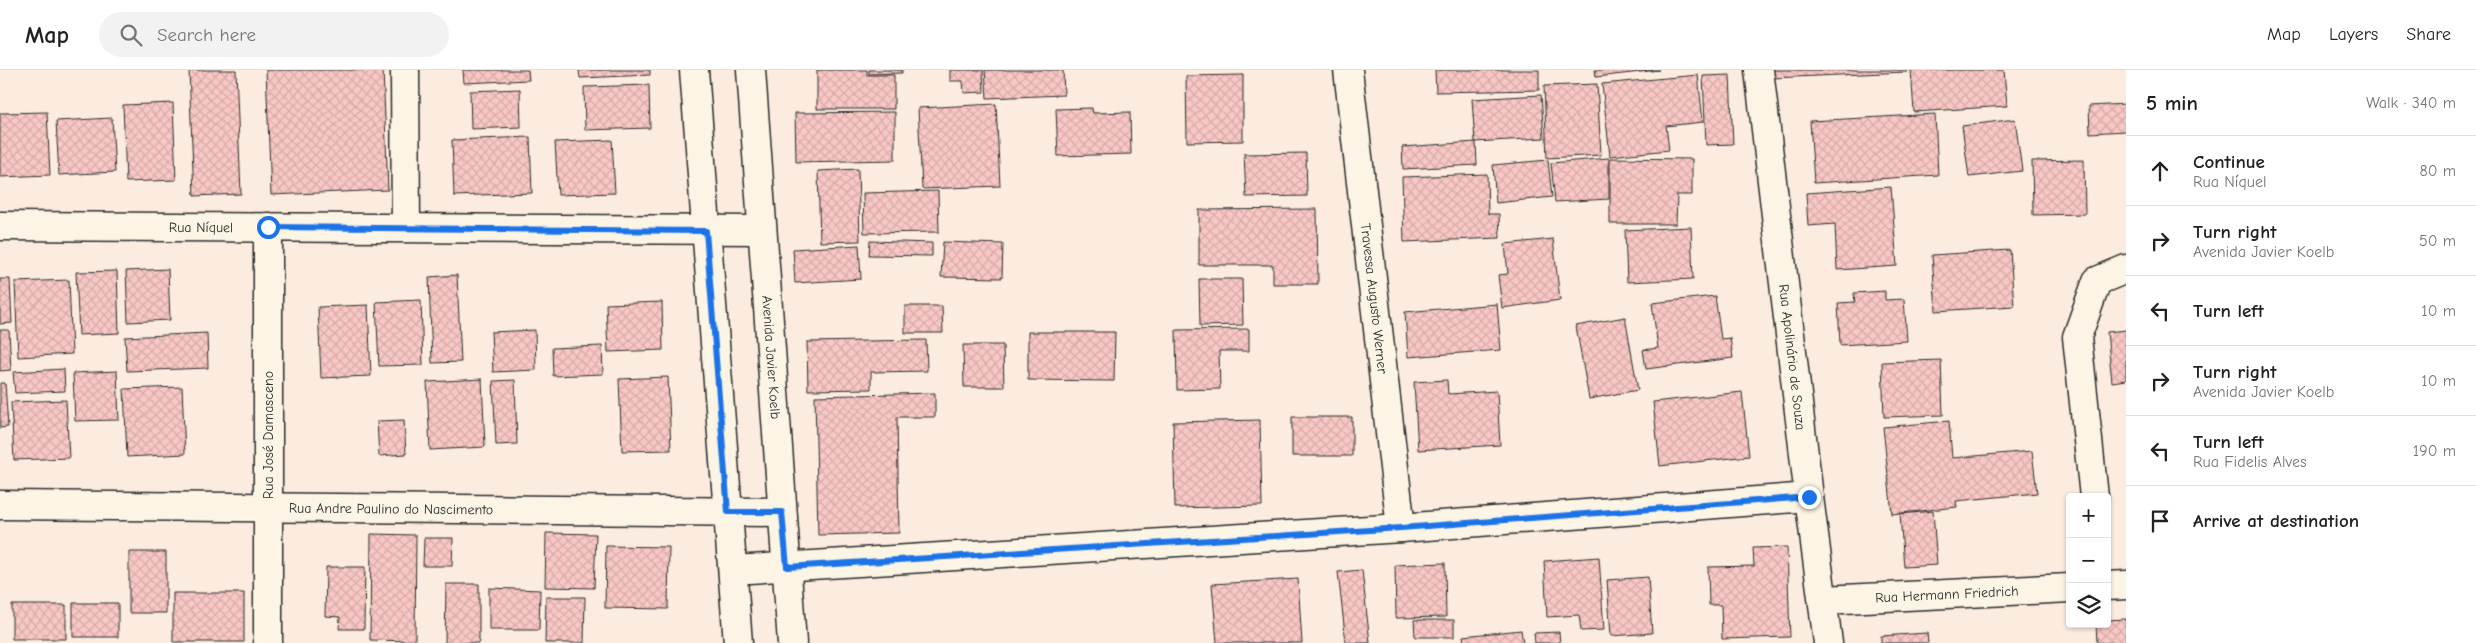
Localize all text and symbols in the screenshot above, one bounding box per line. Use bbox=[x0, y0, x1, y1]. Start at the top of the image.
search box bbox=[99, 12, 449, 57]
text: Map bbox=[25, 21, 69, 49]
icon: search bbox=[117, 21, 145, 49]
text: Search here bbox=[157, 24, 256, 46]
text: Map bbox=[2267, 24, 2301, 45]
text: Layers bbox=[2329, 24, 2378, 45]
text: Share bbox=[2406, 24, 2451, 45]
text: 5 min bbox=[2146, 91, 2198, 115]
text: Walk · 340 m bbox=[2366, 94, 2456, 112]
text: Continue bbox=[2193, 151, 2265, 173]
icon: ahead bbox=[2146, 157, 2174, 185]
text: 80 m bbox=[2419, 162, 2456, 180]
text: Rua Níquel bbox=[2193, 173, 2266, 191]
route start bbox=[257, 216, 280, 239]
street label: Rua Níquel bbox=[169, 218, 233, 236]
text: Turn right bbox=[2193, 221, 2277, 243]
street label: Travessa Augusto Werner bbox=[1357, 222, 1392, 375]
icon: right bbox=[2146, 227, 2174, 255]
text: 50 m bbox=[2419, 232, 2456, 250]
text: Avenida Javier Koelb bbox=[2193, 243, 2334, 261]
street label: Rua Apolinário de Souza bbox=[1776, 283, 1810, 431]
street label: Avenida Javier Koelb bbox=[759, 295, 784, 420]
icon: left bbox=[2146, 297, 2174, 325]
text: Turn left bbox=[2193, 300, 2264, 322]
text: 10 m bbox=[2421, 302, 2456, 320]
text: Turn right bbox=[2193, 361, 2277, 383]
icon: right bbox=[2146, 367, 2174, 395]
street label: Rua José Damasceno bbox=[260, 371, 277, 499]
text: 10 m bbox=[2421, 372, 2456, 390]
text: Avenida Javier Koelb bbox=[2193, 383, 2334, 401]
text: Turn left bbox=[2193, 431, 2264, 453]
icon: left bbox=[2146, 437, 2174, 465]
text: 190 m bbox=[2413, 442, 2456, 460]
text: Rua Fidelis Alves bbox=[2193, 453, 2307, 471]
route end bbox=[1798, 486, 1821, 509]
map controls bbox=[2066, 493, 2111, 628]
button: + bbox=[2066, 493, 2111, 538]
street label: Rua Andre Paulino do Nascimento bbox=[289, 499, 493, 518]
icon: arrive bbox=[2146, 507, 2174, 535]
text: Arrive at destination bbox=[2193, 510, 2359, 532]
button: − bbox=[2066, 538, 2111, 583]
street label: Rua Hermann Friedrich bbox=[1875, 582, 2019, 606]
button: layers bbox=[2066, 583, 2111, 628]

